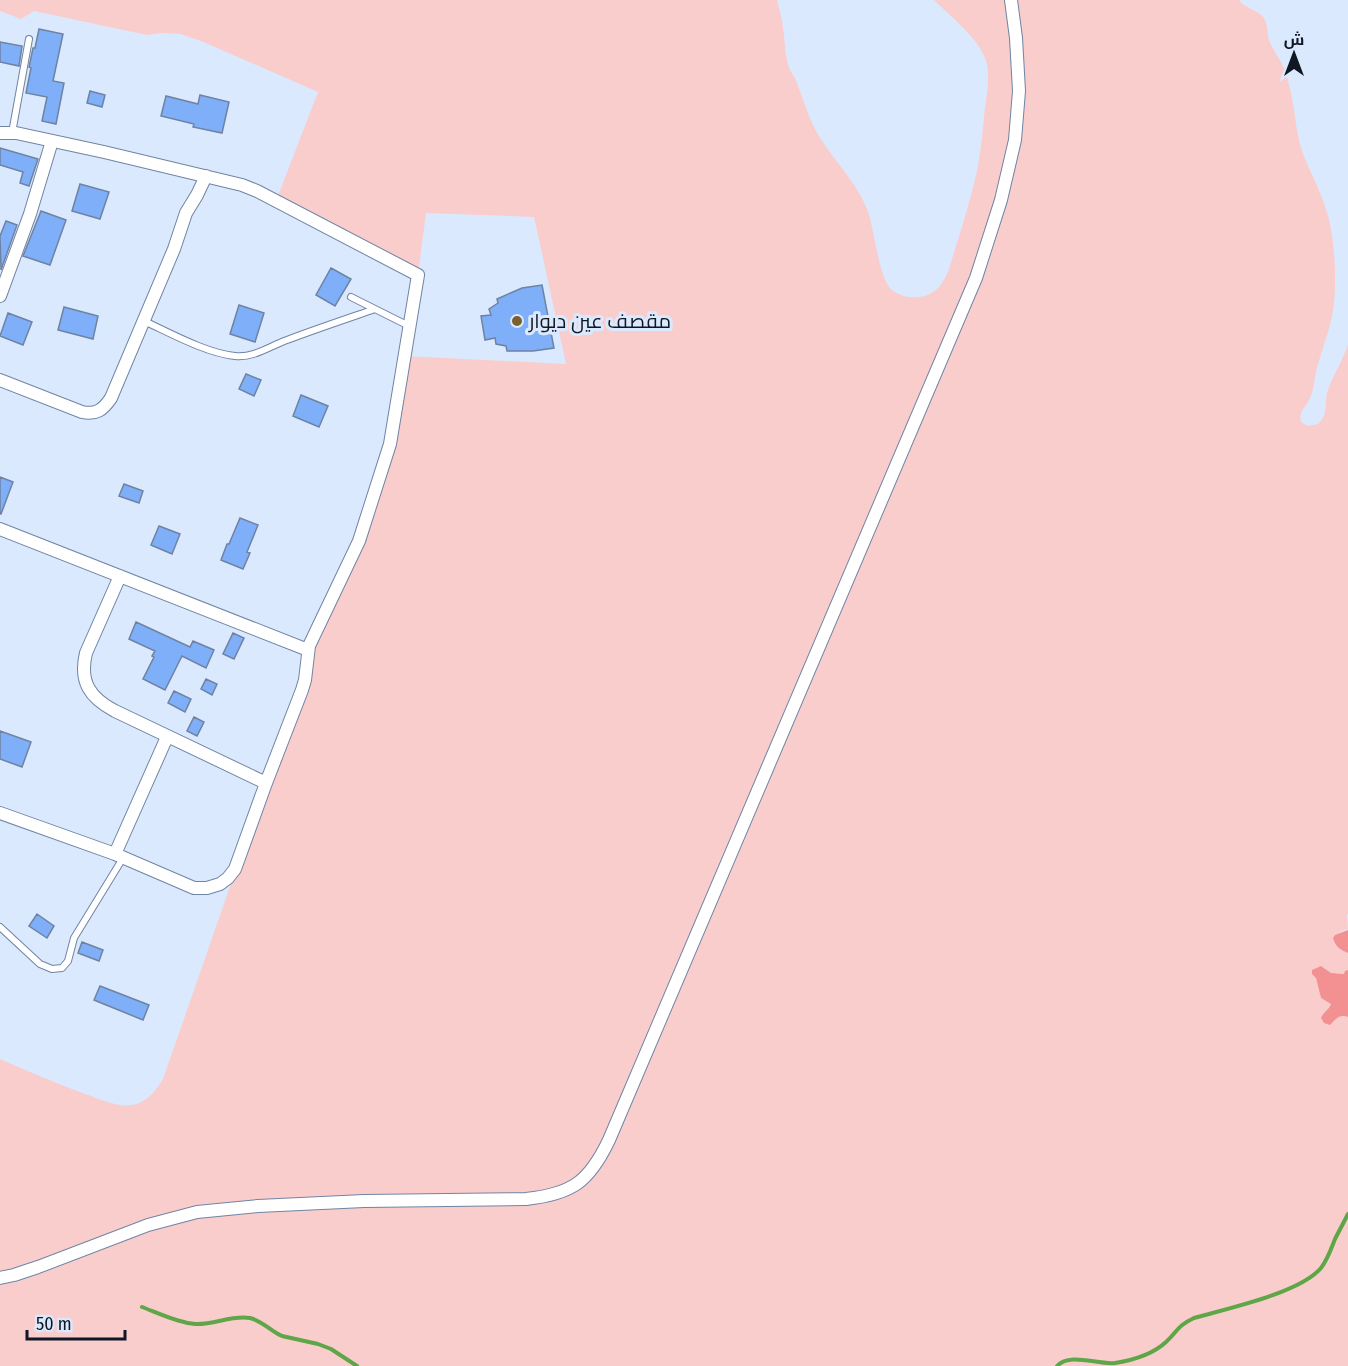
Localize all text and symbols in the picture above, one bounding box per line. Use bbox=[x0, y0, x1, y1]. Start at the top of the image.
north arrow bbox=[1264, 24, 1324, 84]
text: ش bbox=[1284, 30, 1304, 49]
place label: مقصف عين ديوار bbox=[528, 309, 671, 334]
marker: مقصف عين ديوار bbox=[510, 314, 524, 328]
scale bar bbox=[27, 1303, 124, 1341]
text: 50 m bbox=[36, 1313, 72, 1335]

